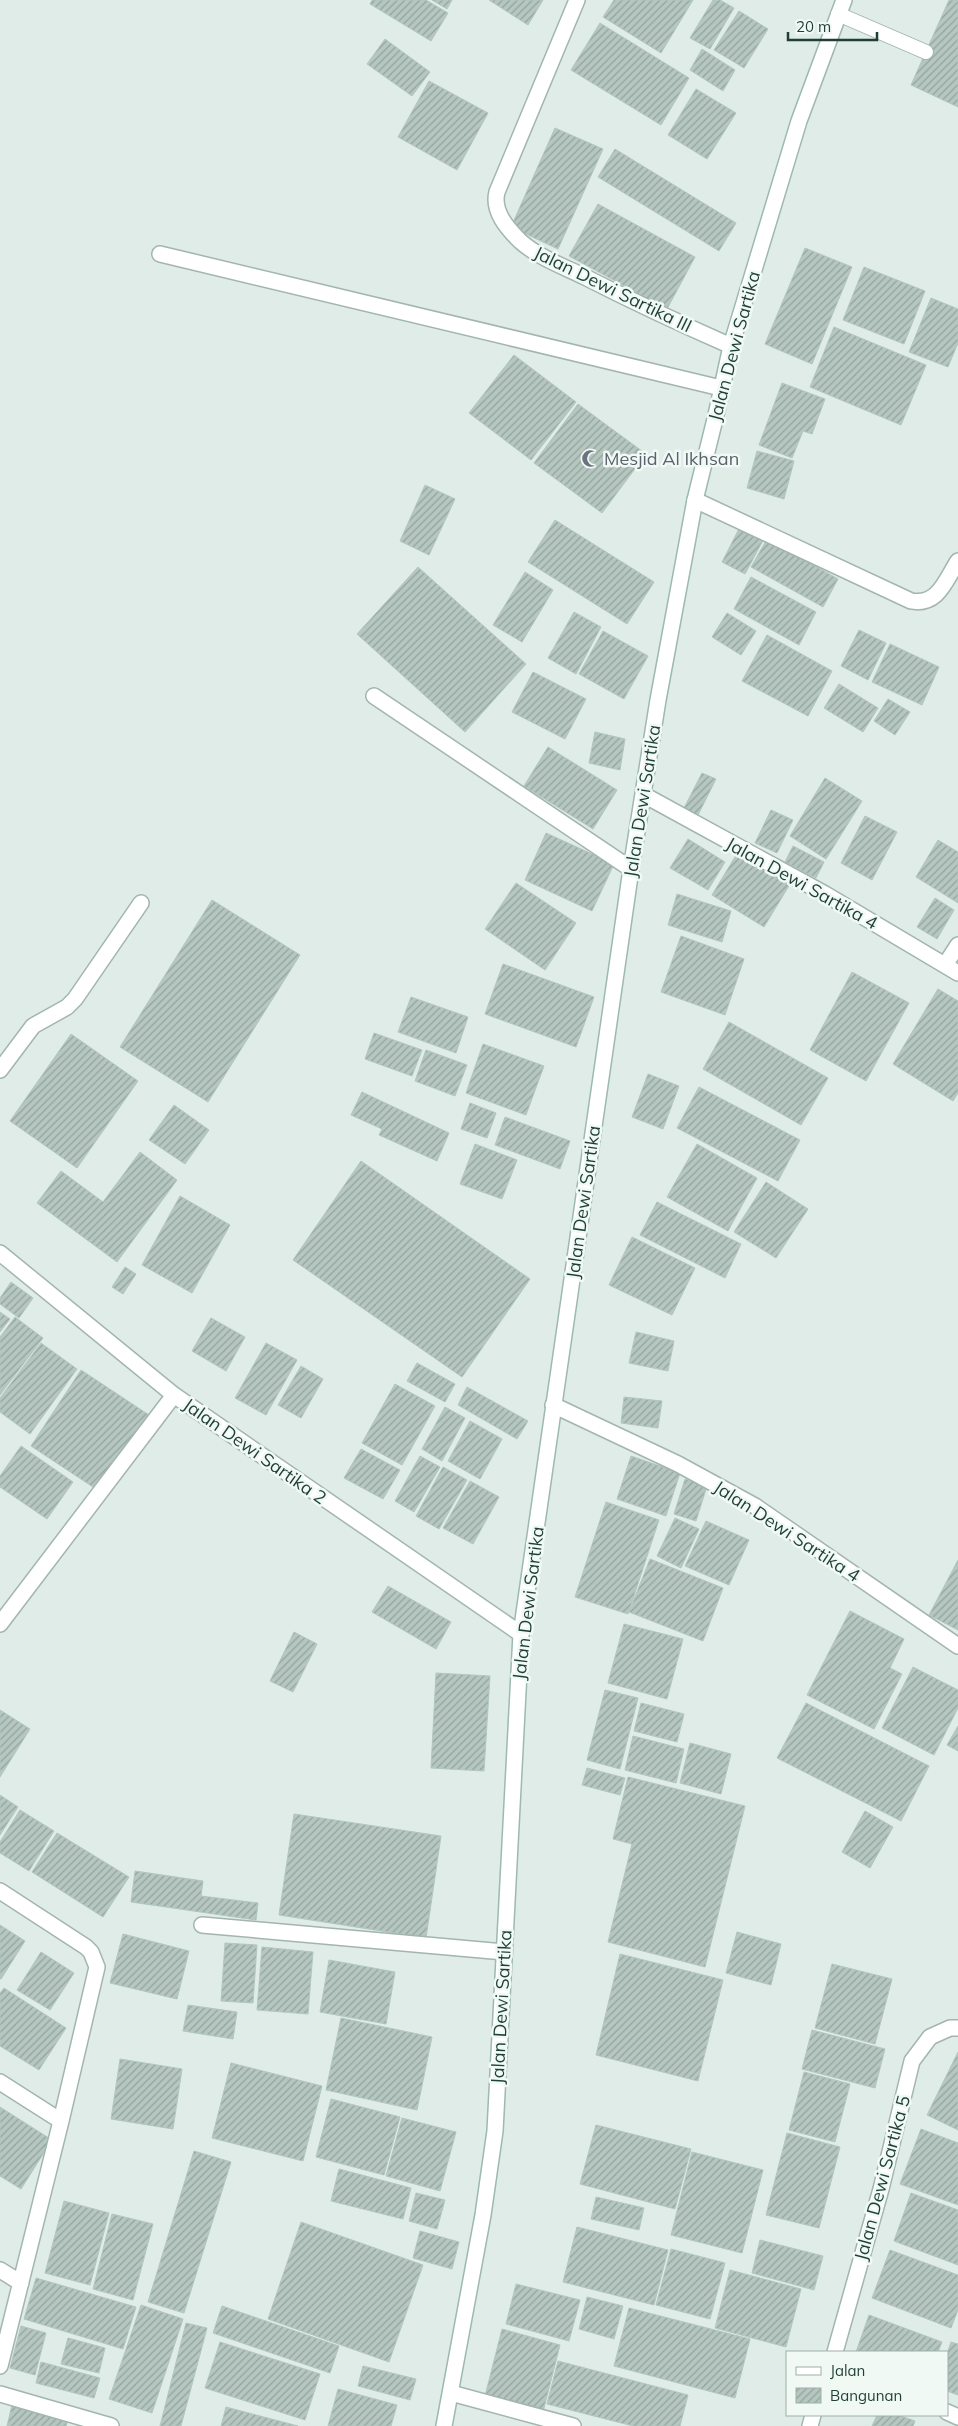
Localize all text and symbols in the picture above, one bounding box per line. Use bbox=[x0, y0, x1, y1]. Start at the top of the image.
scale bar bbox=[788, 10, 877, 42]
text: 20 m bbox=[796, 17, 831, 36]
street label: Jalan Dewi Sartika III bbox=[530, 241, 696, 337]
street label: Jalan Dewi Sartika bbox=[703, 268, 765, 424]
place label: Mesjid Al Ikhsan bbox=[604, 447, 739, 470]
mosque icon: Mesjid Al Ikhsan bbox=[580, 448, 600, 468]
street label: Jalan Dewi Sartika bbox=[619, 723, 665, 879]
street label: Jalan Dewi Sartika 4 bbox=[722, 832, 882, 934]
street label: Jalan Dewi Sartika bbox=[561, 1124, 605, 1280]
street label: Jalan Dewi Sartika 2 bbox=[179, 1393, 331, 1509]
street label: Jalan Dewi Sartika 4 bbox=[709, 1475, 865, 1587]
street label: Jalan Dewi Sartika bbox=[507, 1525, 549, 1681]
street label: Jalan Dewi Sartika bbox=[485, 1929, 517, 2085]
street label: Jalan Dewi Sartika 5 bbox=[849, 2093, 915, 2263]
legend bbox=[786, 2351, 948, 2416]
text: Jalan bbox=[830, 2361, 865, 2380]
text: Bangunan bbox=[830, 2386, 902, 2405]

